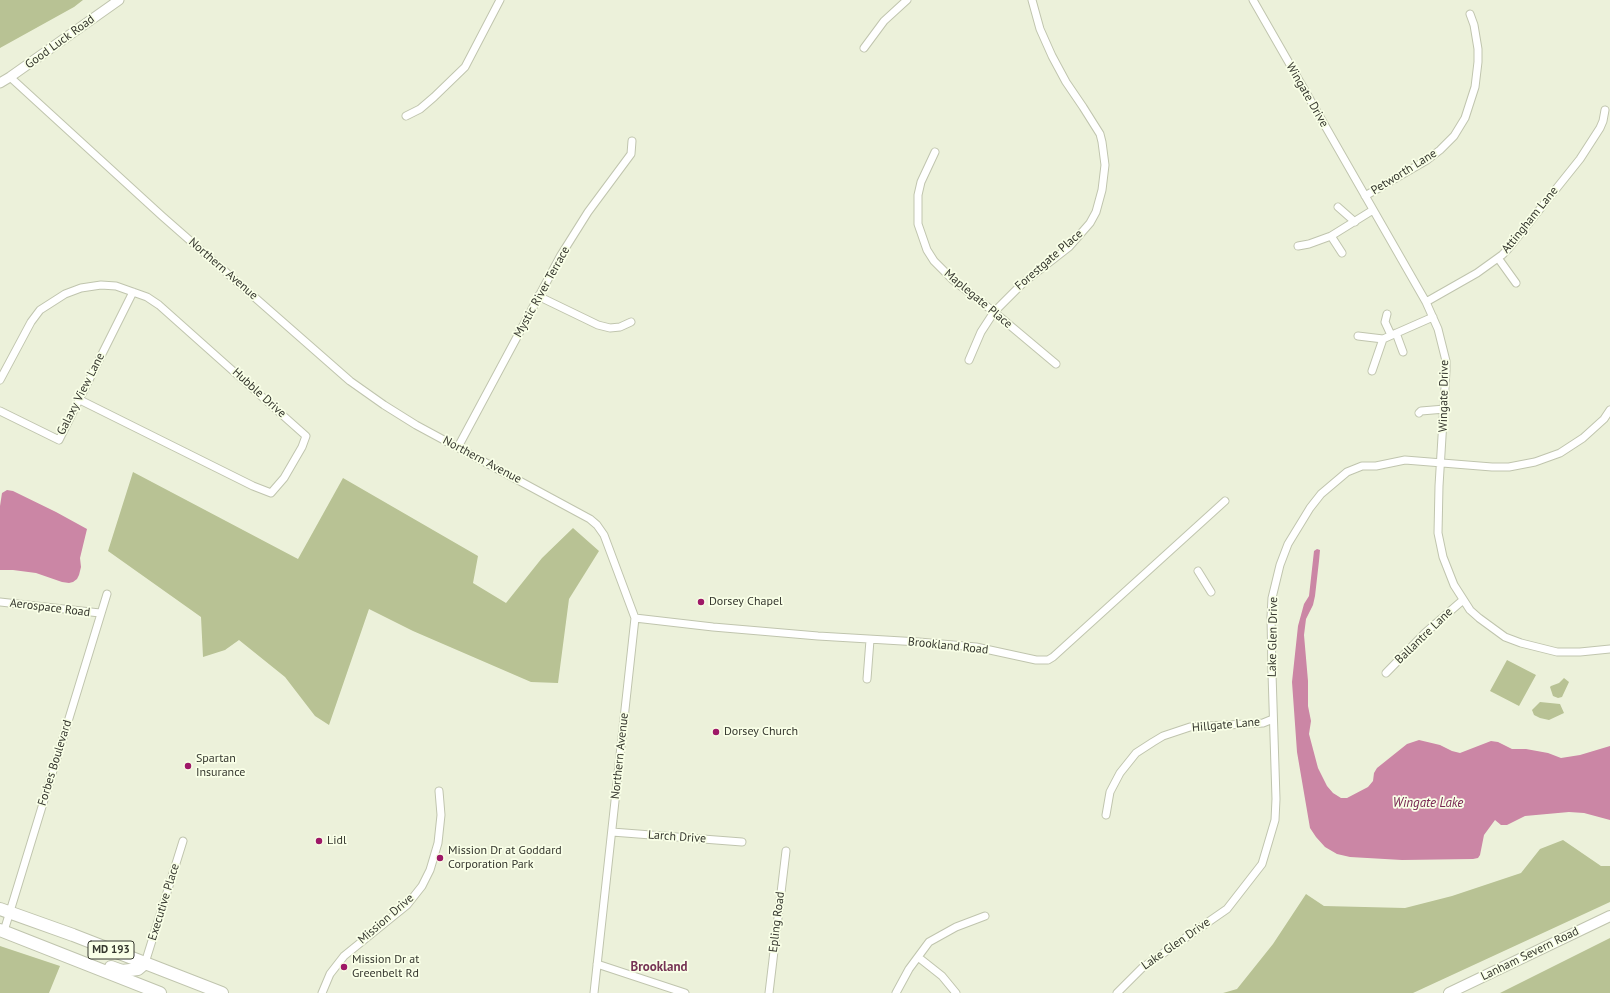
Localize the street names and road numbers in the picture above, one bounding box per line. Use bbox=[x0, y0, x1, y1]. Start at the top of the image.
street label: Good Luck Road bbox=[23, 12, 97, 72]
street label: Wingate Drive bbox=[1283, 60, 1331, 130]
street label: Petworth Lane bbox=[1369, 146, 1439, 198]
street label: Attingham Lane bbox=[1499, 184, 1561, 256]
street label: Forestgate Place bbox=[1012, 227, 1086, 293]
street label: Northern Avenue bbox=[185, 235, 261, 303]
street label: Mystic River Terrace bbox=[511, 244, 573, 340]
street label: Maplegate Place bbox=[941, 266, 1015, 332]
street label: Galaxy View Lane bbox=[54, 351, 108, 437]
street label: Wingate Drive bbox=[1436, 360, 1452, 432]
street label: Hubble Drive bbox=[229, 365, 289, 421]
street label: Northern Avenue bbox=[440, 433, 524, 487]
street label: Aerospace Road bbox=[9, 596, 91, 620]
street label: Lake Glen Drive bbox=[1265, 597, 1281, 677]
street label: Ballantre Lane bbox=[1392, 605, 1456, 667]
street label: Brookland Road bbox=[907, 635, 989, 657]
street label: Northern Avenue bbox=[608, 712, 632, 800]
street label: Hillgate Lane bbox=[1191, 715, 1261, 735]
street label: Forbes Boulevard bbox=[35, 718, 75, 808]
street label: Larch Drive bbox=[648, 828, 706, 846]
street label: Executive Place bbox=[145, 862, 183, 942]
street label: Mission Drive bbox=[355, 891, 417, 947]
street label: Epling Road bbox=[766, 891, 788, 953]
street label: Lake Glen Drive bbox=[1139, 915, 1213, 973]
street label: Lanham Severn Road bbox=[1479, 924, 1581, 984]
road number: MD 193 bbox=[88, 941, 134, 959]

